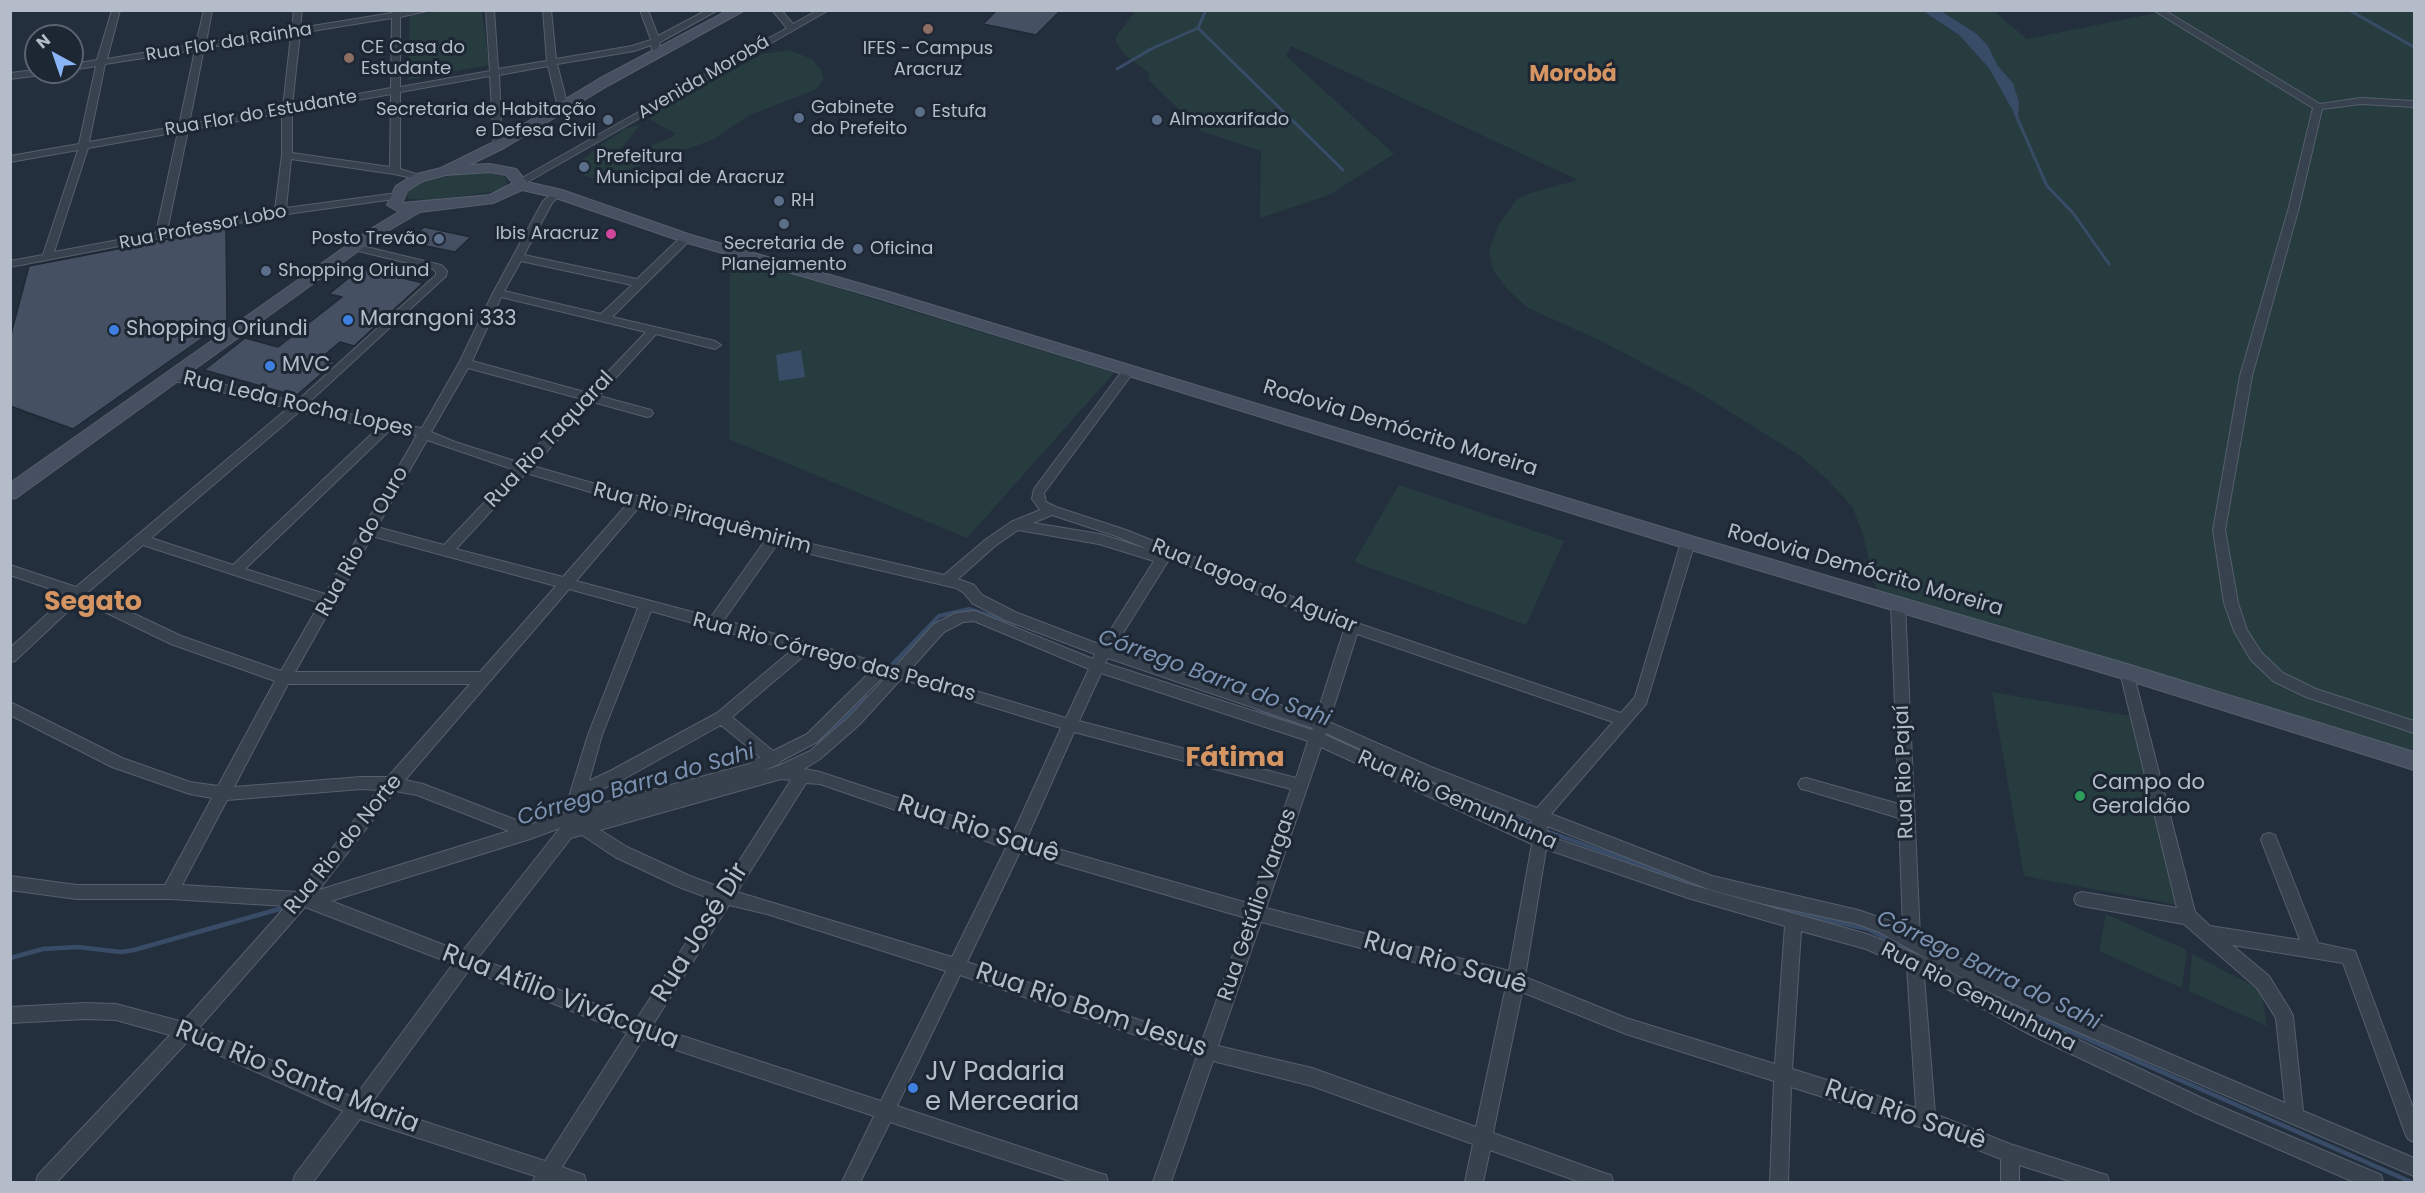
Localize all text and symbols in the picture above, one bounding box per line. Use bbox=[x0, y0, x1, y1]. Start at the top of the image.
street label: Rua Flor da Rainha bbox=[144, 19, 314, 67]
marker: IFES - Campus Aracruz bbox=[921, 22, 935, 36]
north arrow bbox=[24, 24, 84, 84]
text: N bbox=[31, 29, 55, 54]
street label: Avenida Morobá bbox=[634, 32, 774, 124]
place label: CE Casa do Estudante bbox=[361, 37, 465, 80]
place label: IFES - Campus Aracruz bbox=[863, 38, 993, 80]
marker: CE Casa do Estudante bbox=[342, 51, 356, 65]
district label: Morobá bbox=[1529, 62, 1617, 88]
street label: Rua Flor do Estudante bbox=[163, 86, 359, 142]
place label: Gabinete do Prefeito bbox=[811, 97, 907, 140]
place label: Secretaria de Habitação e Defesa Civil bbox=[376, 99, 596, 142]
place label: Estufa bbox=[932, 101, 987, 123]
marker: Estufa bbox=[913, 105, 927, 119]
place label: Almoxarifado bbox=[1169, 109, 1289, 131]
marker: Gabinete do Prefeito bbox=[792, 111, 806, 125]
marker: Secretaria de Habitação e Defesa Civil bbox=[601, 113, 615, 127]
marker: Almoxarifado bbox=[1150, 113, 1164, 127]
place label: Prefeitura Municipal de Aracruz bbox=[596, 146, 784, 188]
marker: Prefeitura Municipal de Aracruz bbox=[577, 160, 591, 174]
place label: RH bbox=[791, 190, 814, 212]
marker: RH bbox=[772, 194, 786, 208]
street label: Rua Professor Lobo bbox=[118, 201, 288, 255]
marker: Secretaria de Planejamento bbox=[777, 217, 791, 231]
place label: Ibis Aracruz bbox=[495, 223, 599, 245]
marker: Ibis Aracruz bbox=[604, 227, 618, 241]
place label: Posto Trevão bbox=[311, 228, 427, 250]
marker: Posto Trevão bbox=[432, 232, 446, 246]
place label: Secretaria de Planejamento bbox=[721, 233, 847, 276]
place label: Oficina bbox=[870, 238, 934, 260]
marker: Oficina bbox=[851, 242, 865, 256]
place label: Shopping Oriund bbox=[278, 260, 429, 282]
marker: Shopping Oriund bbox=[259, 264, 273, 278]
place label: Marangoni 333 bbox=[360, 307, 517, 333]
marker: Marangoni 333 bbox=[341, 313, 355, 327]
place label: Shopping Oriundi bbox=[126, 317, 308, 343]
marker: Shopping Oriundi bbox=[107, 323, 121, 337]
place label: MVC bbox=[282, 353, 330, 379]
marker: MVC bbox=[263, 359, 277, 373]
street label: Rua Leda Rocha Lopes bbox=[181, 366, 415, 444]
street label: Rua Rio Taquaral bbox=[480, 366, 620, 514]
street label: Rodovia Demócrito Moreira bbox=[1260, 375, 1540, 483]
street label: Rua Rio do Ouro bbox=[311, 463, 415, 621]
street label: Rua Rio Piraquêmirim bbox=[590, 478, 814, 560]
street label: Rodovia Demócrito Moreira bbox=[1724, 520, 2006, 622]
street label: Rua Lagoa do Aguiar bbox=[1148, 534, 1360, 640]
district label: Segato bbox=[44, 587, 142, 619]
street label: Rua Rio Córrego das Pedras bbox=[690, 608, 978, 708]
water label: Córrego Barra do Sahi bbox=[1094, 625, 1334, 733]
street label: Rua Rio Pajaí bbox=[1890, 705, 1920, 839]
water label: Córrego Barra do Sahi bbox=[514, 739, 758, 833]
district label: Fátima bbox=[1186, 743, 1284, 775]
street label: Rua Rio Gemunhuna bbox=[1353, 746, 1561, 856]
street label: Rua Rio do Norte bbox=[280, 770, 408, 920]
place label: Campo do Geraldão bbox=[2092, 771, 2205, 821]
street label: Rua Rio Sauê bbox=[893, 789, 1063, 871]
marker: Campo do Geraldão bbox=[2073, 789, 2087, 803]
street label: Rua Getúlio Vargas bbox=[1213, 806, 1303, 1004]
street label: Rua José Dir bbox=[646, 858, 756, 1008]
water label: Córrego Barra do Sahi bbox=[1872, 905, 2104, 1037]
street label: Rua Rio Sauê bbox=[1360, 926, 1530, 1002]
street label: Rua Rio Gemunhuna bbox=[1876, 938, 2080, 1058]
street label: Rua Atílio Vivácqua bbox=[438, 939, 682, 1057]
street label: Rua Rio Bom Jesus bbox=[971, 957, 1211, 1065]
street label: Rua Rio Santa Maria bbox=[171, 1015, 423, 1141]
place label: JV Padaria e Mercearia bbox=[925, 1057, 1079, 1118]
street label: Rua Rio Sauê bbox=[1820, 1074, 1990, 1158]
marker: JV Padaria e Mercearia bbox=[906, 1081, 920, 1095]

